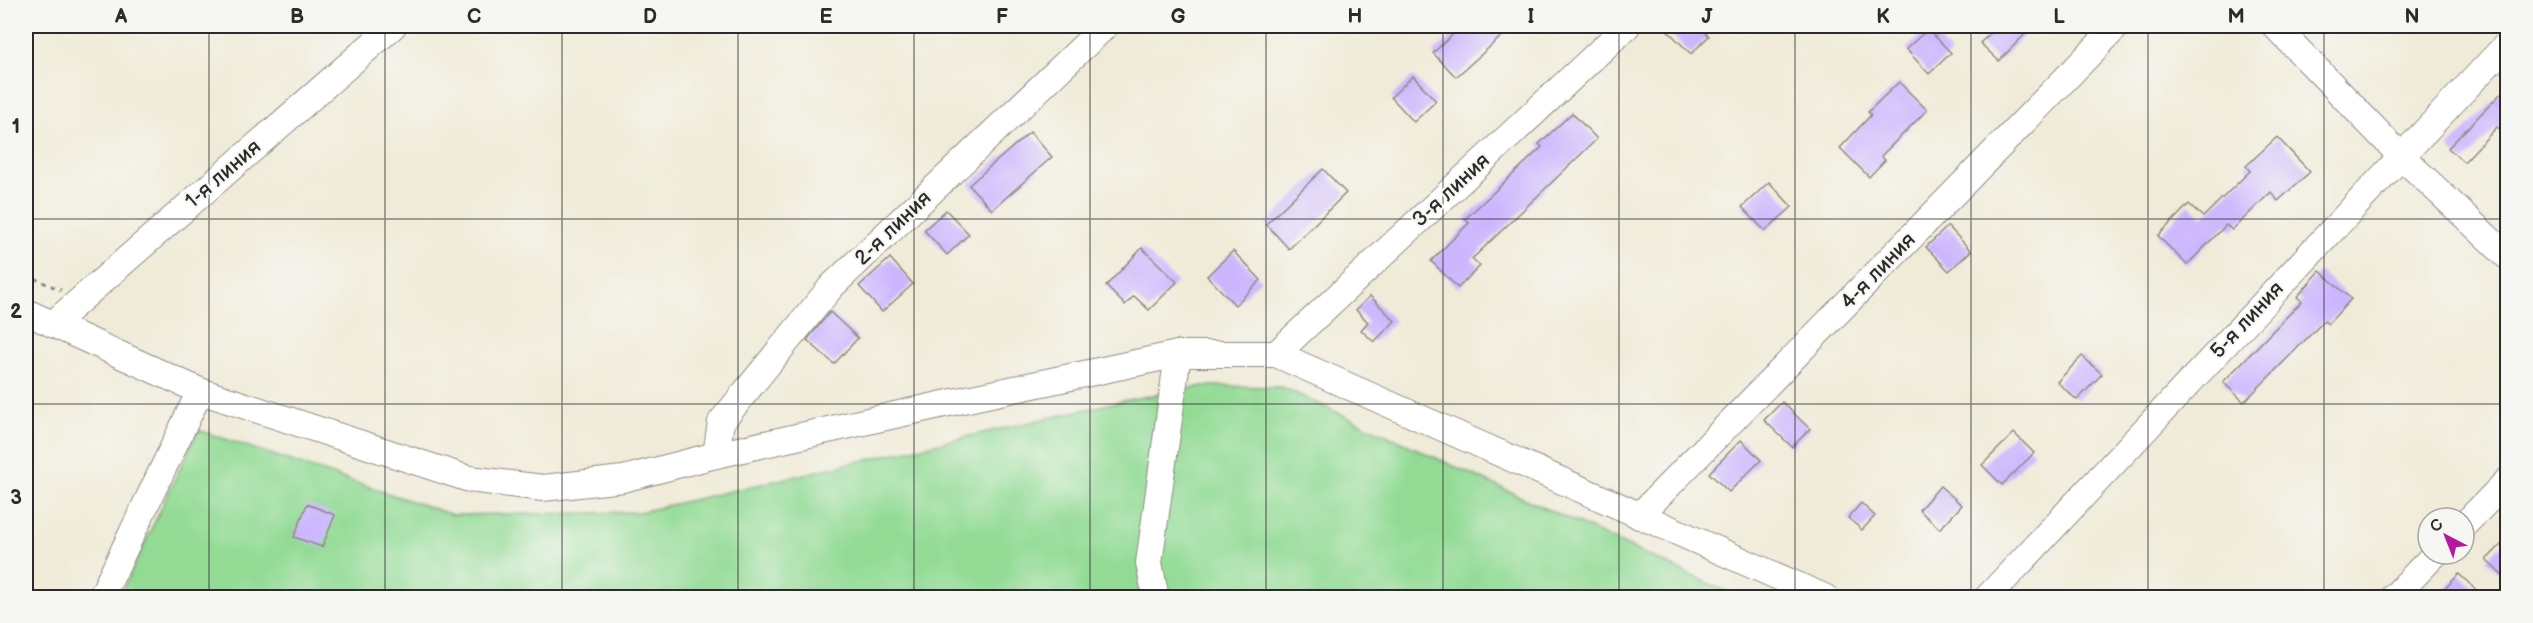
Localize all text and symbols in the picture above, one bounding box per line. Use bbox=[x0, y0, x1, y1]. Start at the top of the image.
text: A bbox=[114, 5, 128, 29]
text: B bbox=[290, 5, 304, 29]
text: C bbox=[467, 5, 481, 29]
text: D bbox=[643, 5, 657, 29]
text: E bbox=[820, 5, 833, 29]
text: F bbox=[996, 5, 1008, 29]
text: G bbox=[1171, 5, 1186, 29]
text: H bbox=[1348, 5, 1362, 29]
text: I bbox=[1528, 5, 1534, 29]
text: J bbox=[1702, 5, 1714, 29]
text: K bbox=[1876, 5, 1890, 29]
text: L bbox=[2053, 5, 2065, 29]
text: M bbox=[2227, 5, 2245, 29]
text: N bbox=[2404, 5, 2420, 29]
text: 1 bbox=[12, 115, 20, 139]
street label: 1-я линия bbox=[180, 134, 266, 214]
street label: 3-я линия bbox=[1407, 148, 1495, 232]
street label: 2-я линия bbox=[850, 186, 936, 270]
street label: 4-я линия bbox=[1835, 228, 1921, 314]
street label: 5-я линия bbox=[2205, 276, 2289, 364]
text: 2 bbox=[10, 300, 22, 324]
text: 3 bbox=[10, 486, 22, 510]
north arrow bbox=[2416, 506, 2476, 566]
text: С bbox=[2426, 515, 2447, 537]

